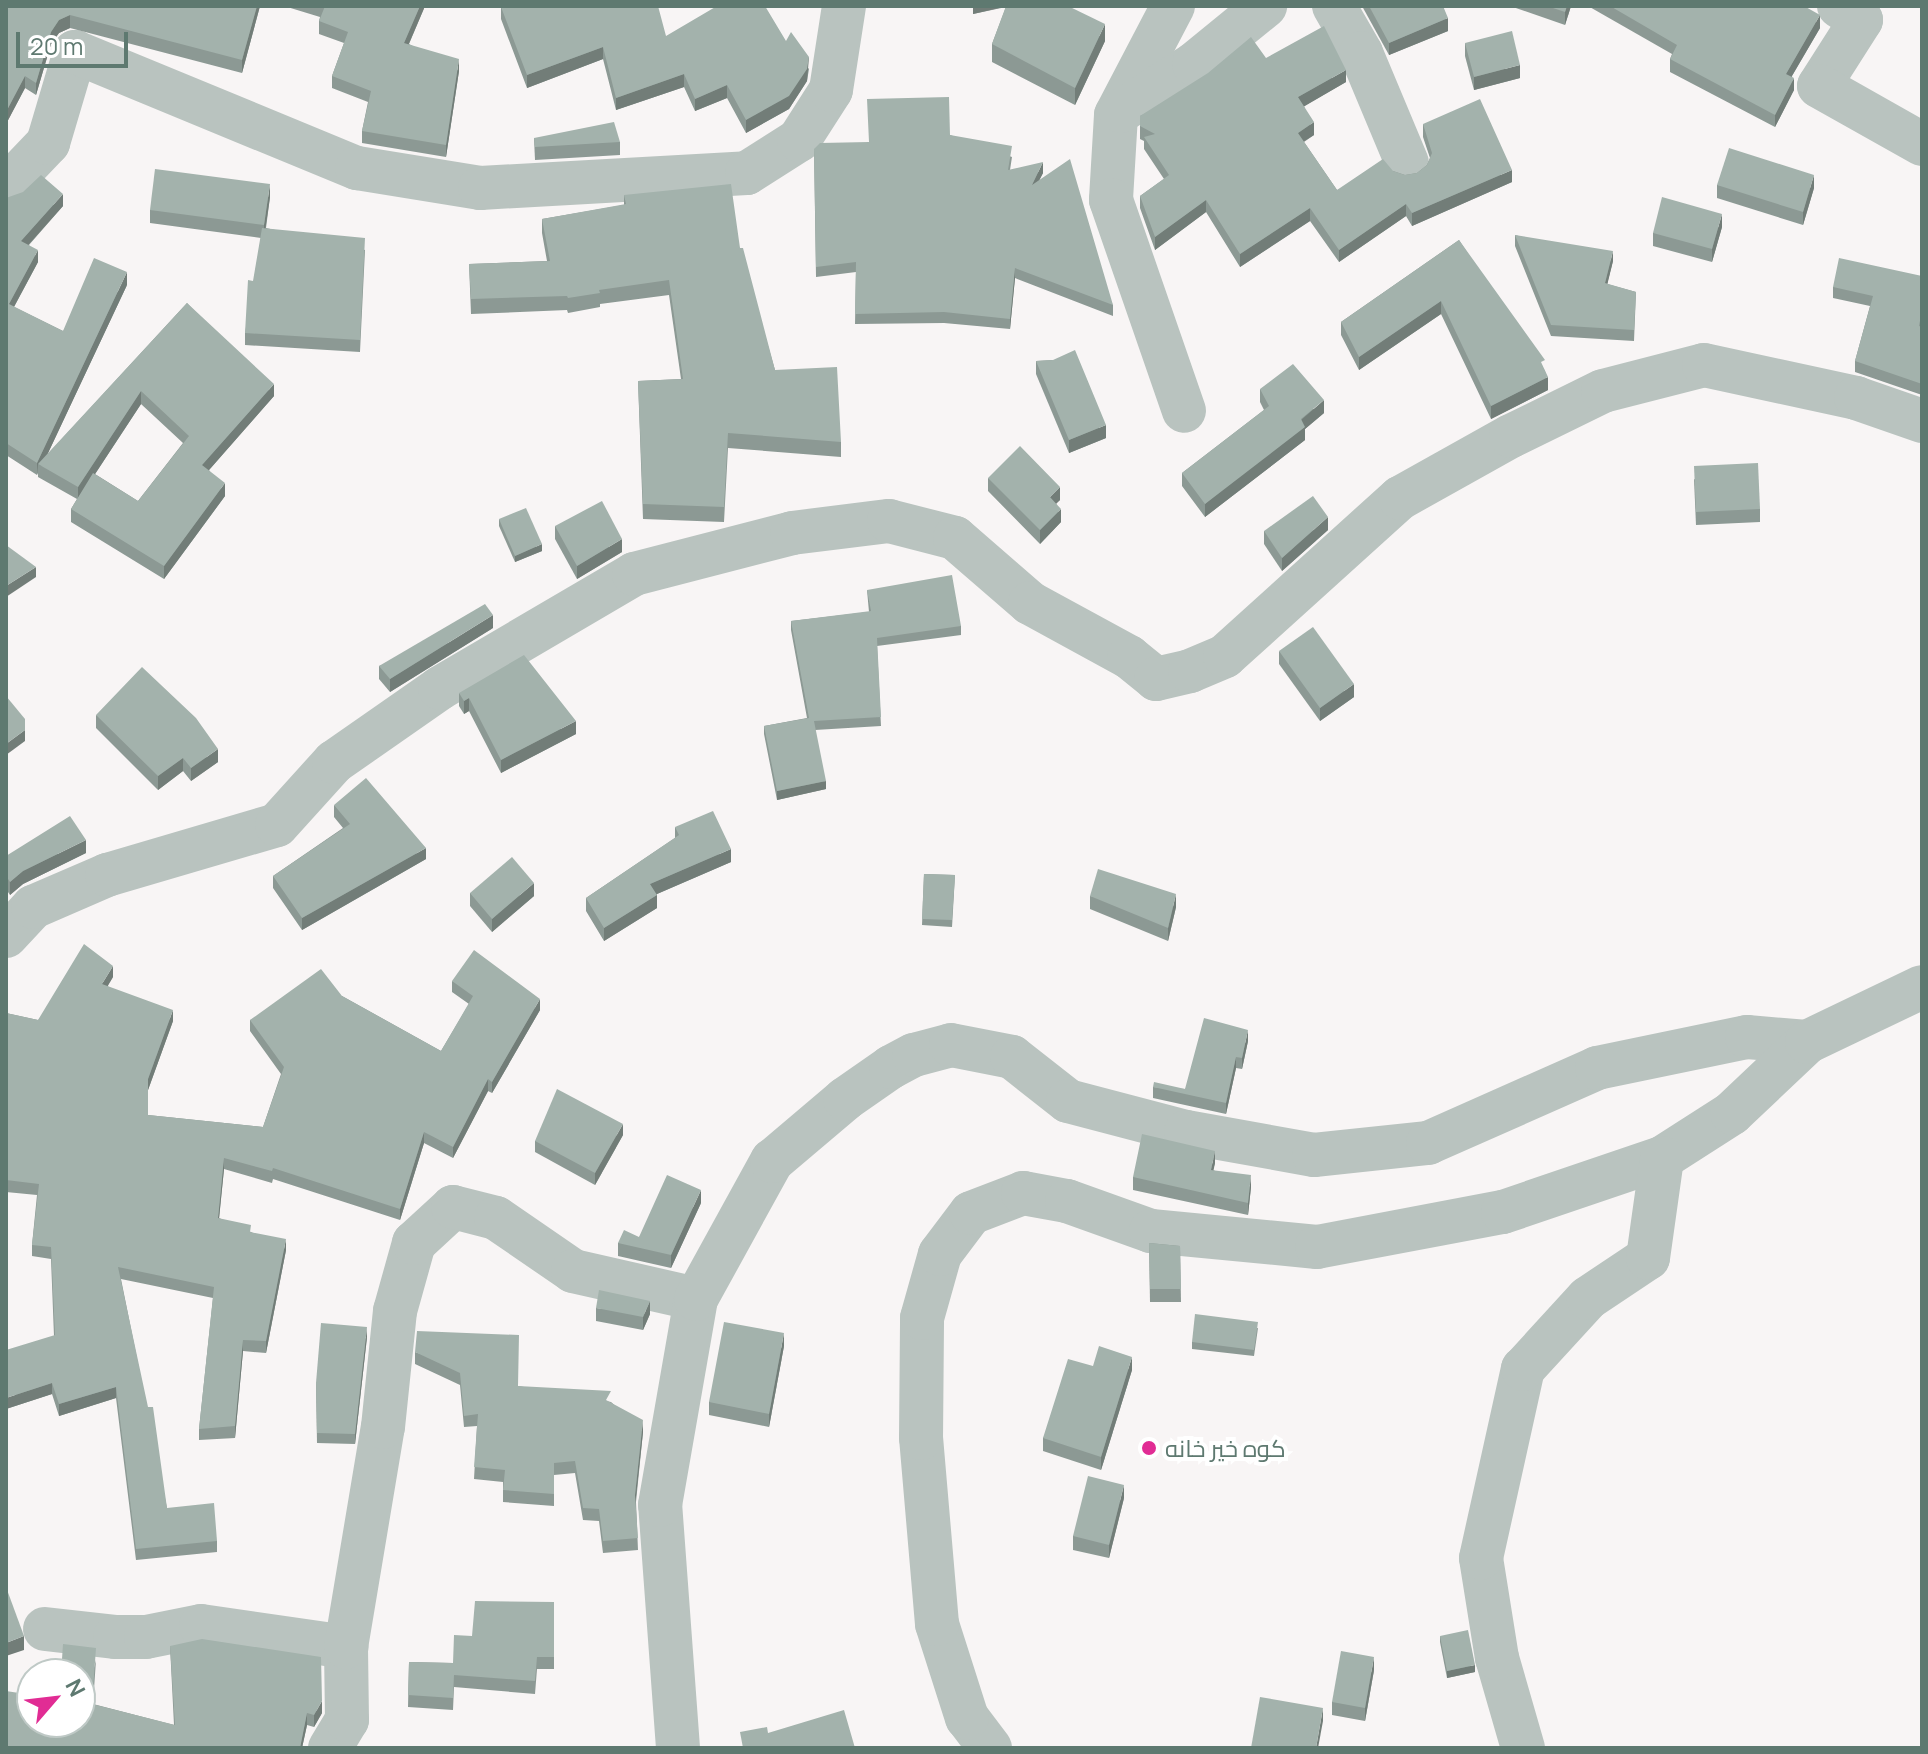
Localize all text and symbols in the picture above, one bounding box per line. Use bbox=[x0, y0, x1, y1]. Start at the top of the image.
scale bar bbox=[20, 16, 132, 66]
text: 20 m bbox=[30, 29, 83, 62]
place label: کوه خير خانه bbox=[1165, 1434, 1286, 1462]
marker: کوه خير خانه bbox=[1140, 1439, 1158, 1457]
north arrow bbox=[16, 1658, 96, 1738]
text: N bbox=[58, 1674, 92, 1702]

